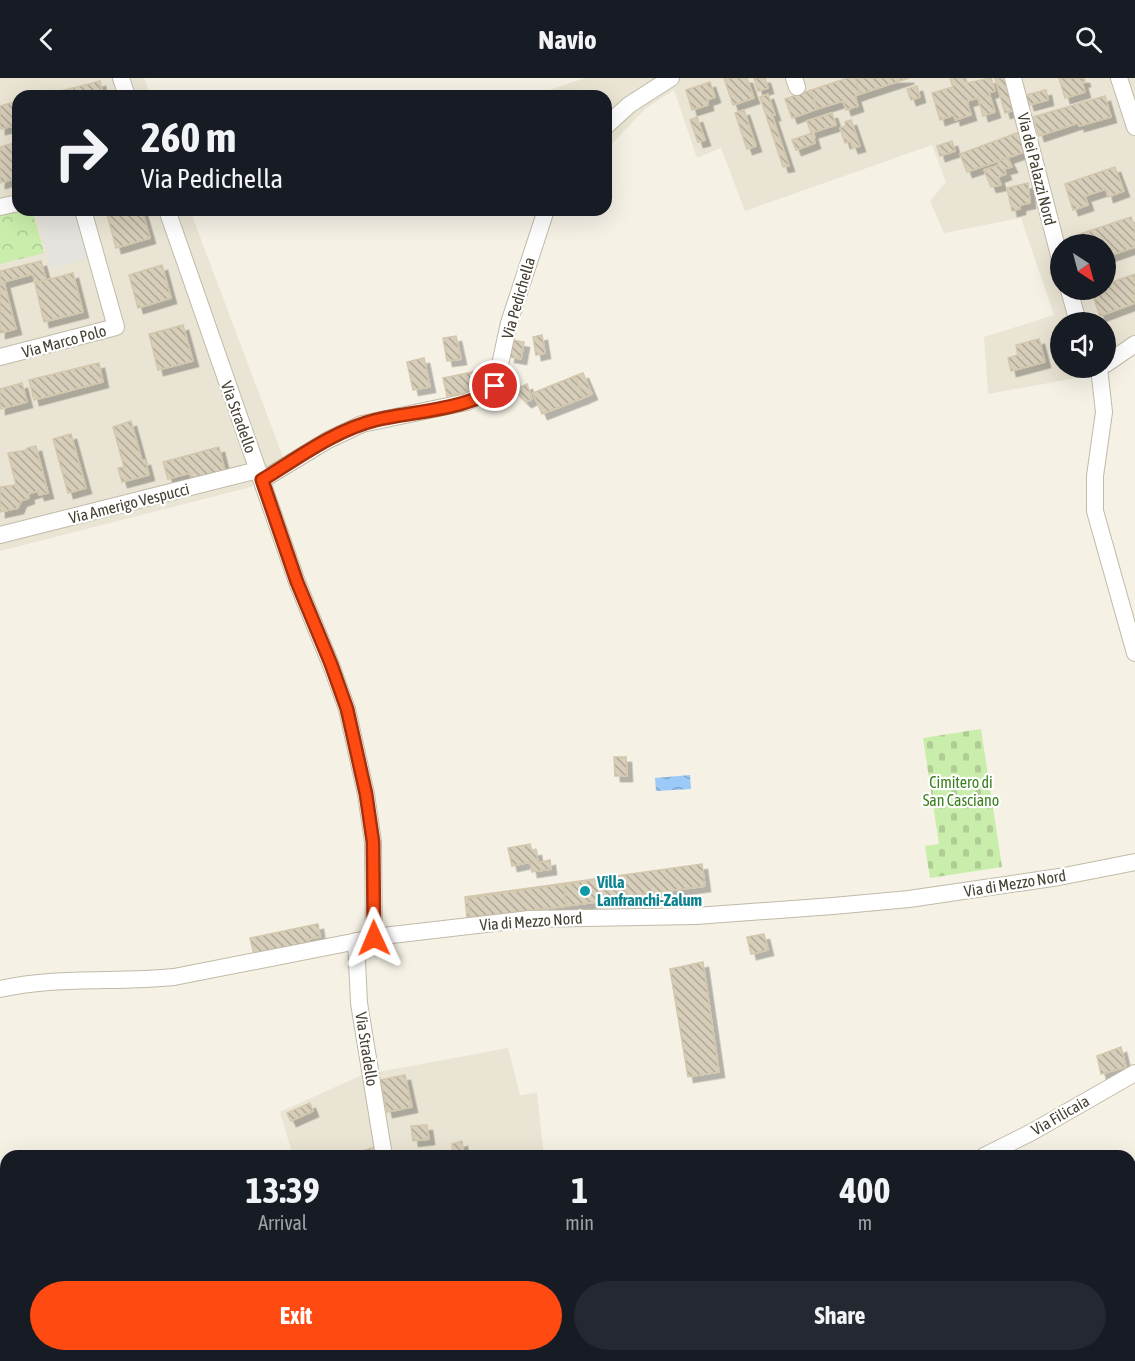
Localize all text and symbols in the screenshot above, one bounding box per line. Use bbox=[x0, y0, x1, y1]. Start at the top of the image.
icon: back bbox=[30, 23, 63, 56]
icon: search bbox=[1072, 23, 1105, 56]
text: Navio bbox=[538, 24, 597, 55]
street label: Via dei Palazzi Nord bbox=[1014, 111, 1060, 227]
text: 260 m bbox=[141, 113, 236, 161]
icon: right bbox=[42, 114, 120, 192]
text: Via Pedichella bbox=[141, 163, 283, 194]
north arrow bbox=[1050, 234, 1116, 300]
map controls bbox=[1050, 234, 1116, 378]
street label: Via Pedichella bbox=[498, 255, 538, 341]
button: sound bbox=[1050, 312, 1116, 378]
street label: Via Marco Polo bbox=[20, 321, 108, 361]
pin bbox=[469, 360, 520, 411]
icon: arrive bbox=[478, 369, 511, 402]
street label: Via Stradello bbox=[218, 379, 260, 455]
street label: Via Amerigo Vespucci bbox=[67, 479, 191, 528]
park label: Cimitero di San Casciano bbox=[923, 773, 999, 809]
street label: Via di Mezzo Nord bbox=[963, 866, 1067, 900]
place label: Villa Lanfranchi-Zalum bbox=[596, 873, 702, 909]
marker: Villa Lanfranchi-Zalum bbox=[578, 884, 592, 898]
position arrow bbox=[342, 906, 406, 970]
street label: Via di Mezzo Nord bbox=[479, 908, 583, 934]
street label: Via Stradello bbox=[352, 1011, 382, 1087]
street label: Via Filicaia bbox=[1028, 1091, 1092, 1139]
text: 13:39 bbox=[246, 1169, 320, 1211]
text: 1 bbox=[571, 1169, 588, 1211]
text: 400 bbox=[840, 1169, 890, 1211]
text: Arrival bbox=[258, 1211, 307, 1234]
text: min bbox=[565, 1211, 594, 1234]
text: m bbox=[858, 1211, 872, 1234]
button: Exit bbox=[30, 1281, 562, 1350]
button: Share bbox=[574, 1281, 1106, 1350]

